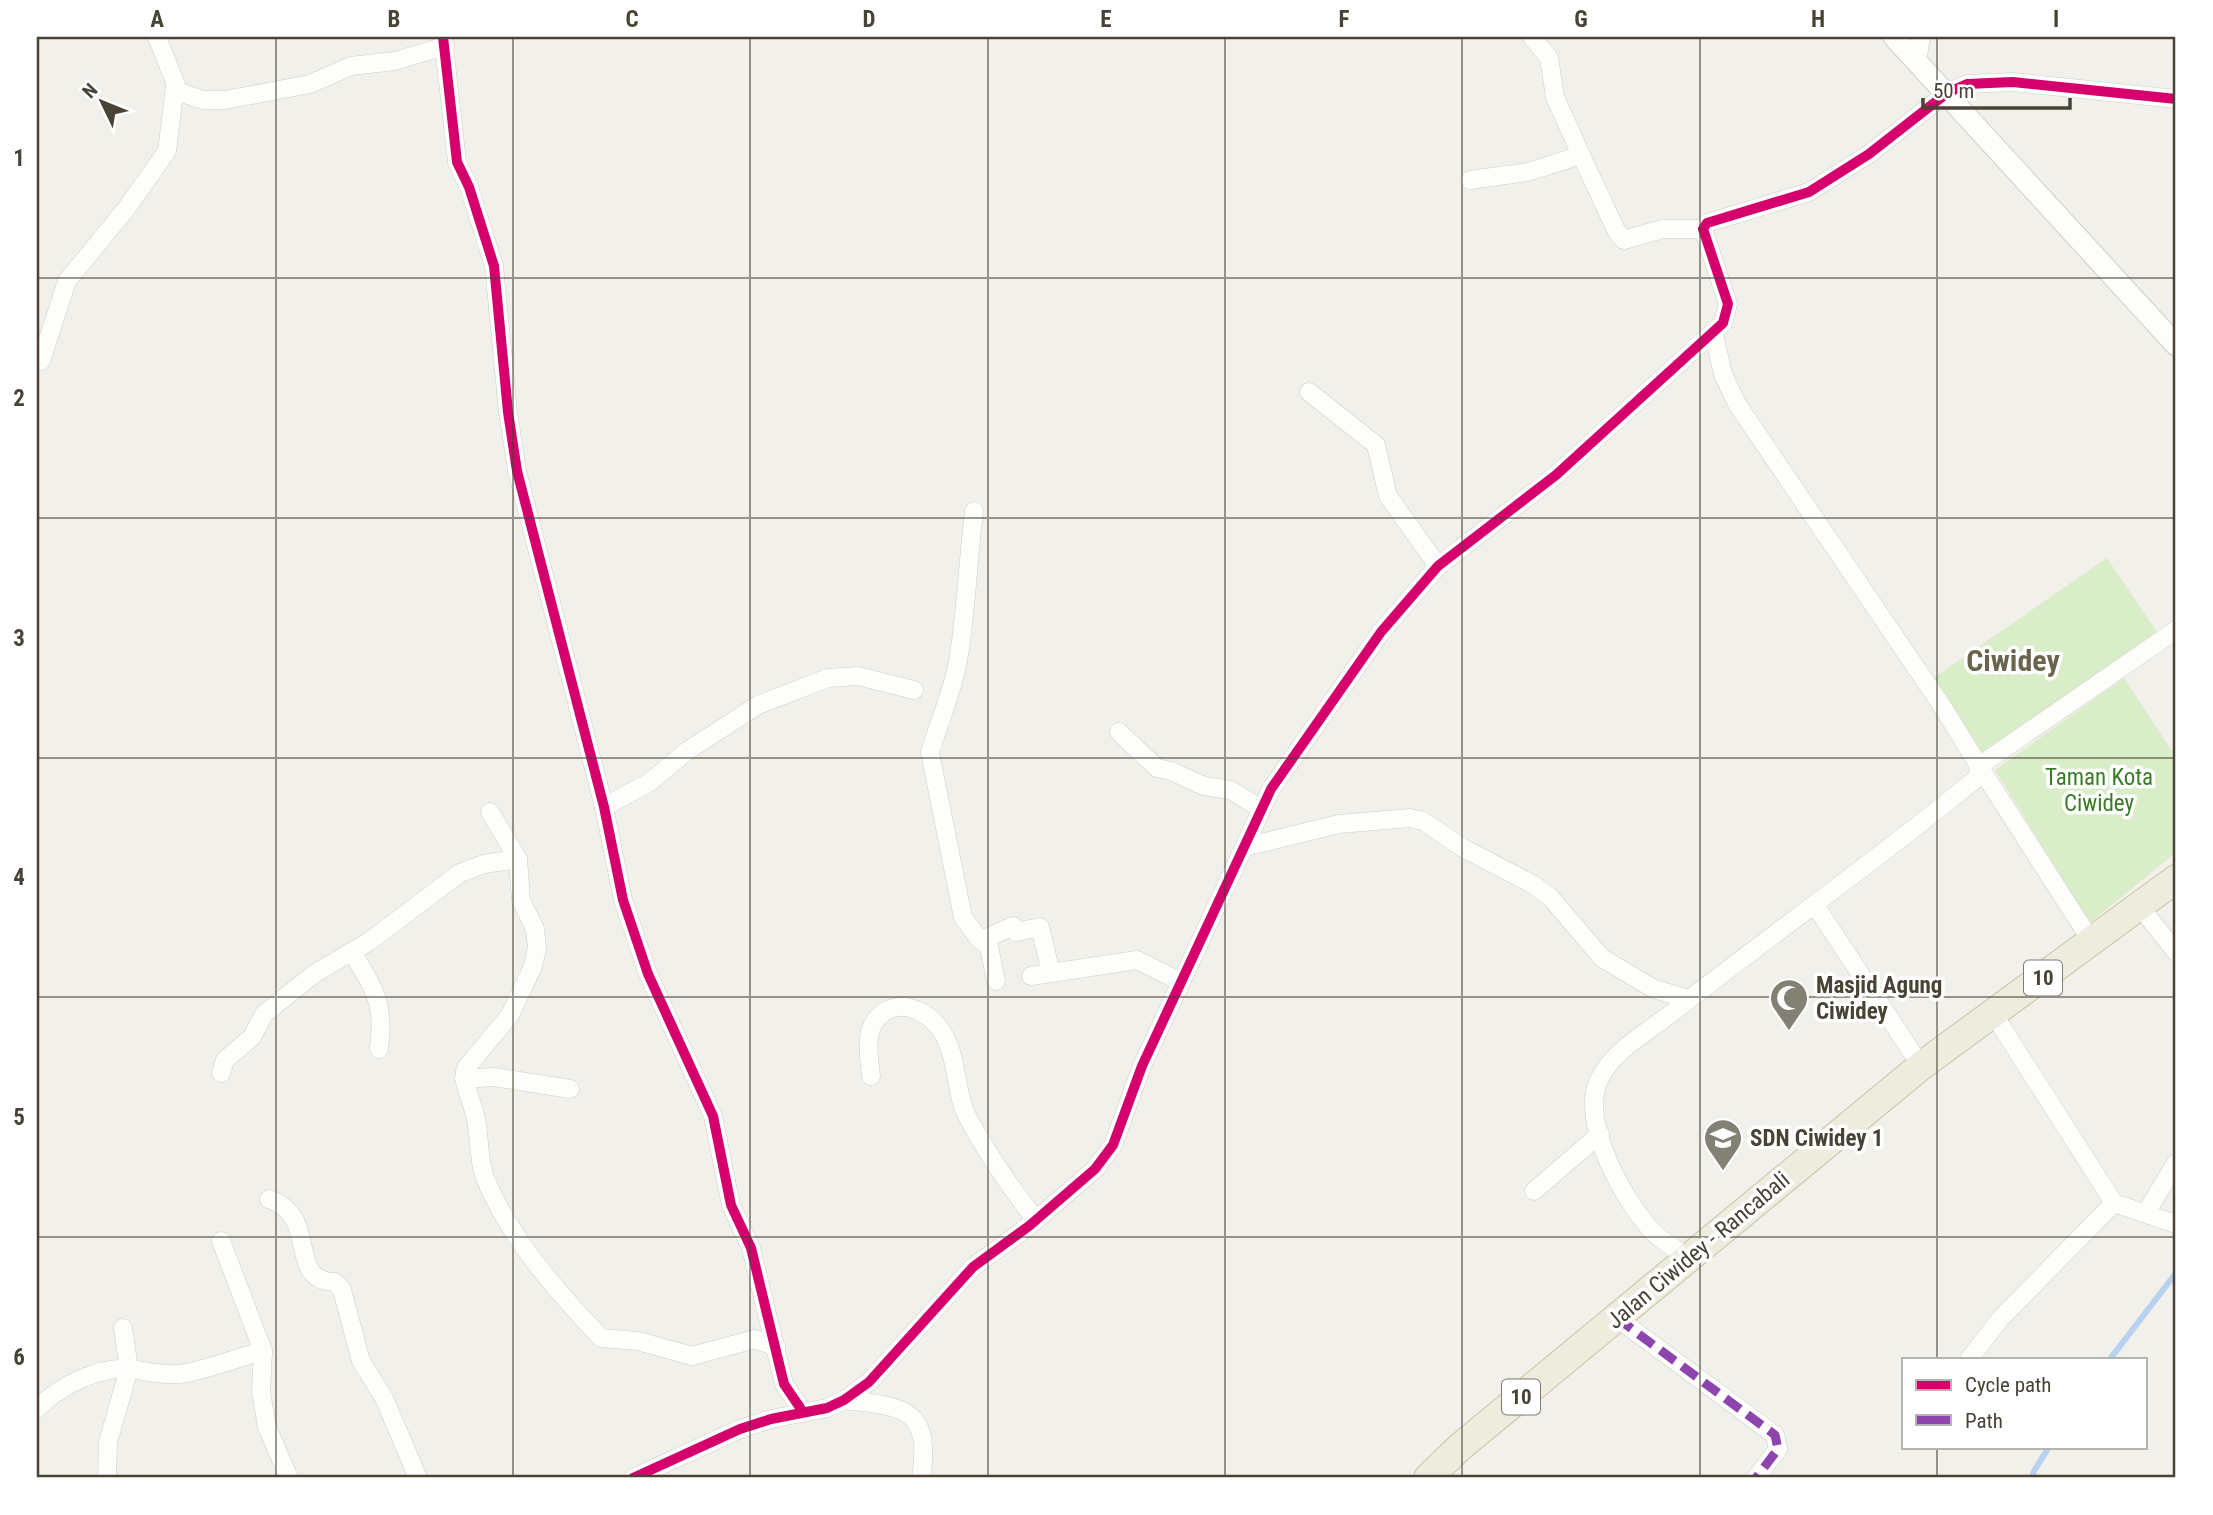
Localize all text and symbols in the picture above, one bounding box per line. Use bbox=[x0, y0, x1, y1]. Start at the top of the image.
text: A bbox=[150, 6, 164, 33]
text: B bbox=[388, 6, 400, 33]
text: C bbox=[625, 6, 639, 33]
text: D bbox=[863, 6, 876, 33]
text: E bbox=[1100, 6, 1112, 33]
text: F bbox=[1339, 6, 1350, 33]
text: G bbox=[1574, 6, 1588, 33]
text: H bbox=[1811, 6, 1825, 33]
text: I bbox=[2053, 6, 2059, 33]
north arrow bbox=[66, 66, 136, 136]
scale bar bbox=[1923, 66, 2070, 110]
text: N bbox=[78, 79, 102, 103]
text: 50 m bbox=[1933, 79, 1974, 103]
text: 1 bbox=[13, 145, 25, 172]
text: 2 bbox=[13, 385, 25, 412]
text: 3 bbox=[13, 625, 25, 652]
district label: Ciwidey bbox=[1966, 643, 2060, 678]
park label: Taman Kota Ciwidey bbox=[2045, 764, 2153, 817]
text: 4 bbox=[13, 864, 25, 891]
road number: 10 bbox=[2024, 960, 2062, 996]
place label: Masjid Agung Ciwidey bbox=[1816, 972, 1942, 1025]
mosque icon: Masjid Agung Ciwidey bbox=[1768, 977, 1810, 1032]
text: 5 bbox=[13, 1104, 25, 1131]
school or university icon: SDN Ciwidey 1 bbox=[1702, 1117, 1744, 1172]
place label: SDN Ciwidey 1 bbox=[1750, 1125, 1883, 1152]
street label: Jalan Ciwidey - Rancabali bbox=[1601, 1166, 1795, 1335]
text: 6 bbox=[13, 1344, 25, 1371]
legend bbox=[1902, 1358, 2146, 1448]
text: Cycle path bbox=[1965, 1373, 2051, 1397]
road number: 10 bbox=[1502, 1380, 1540, 1414]
text: Path bbox=[1965, 1409, 2003, 1433]

